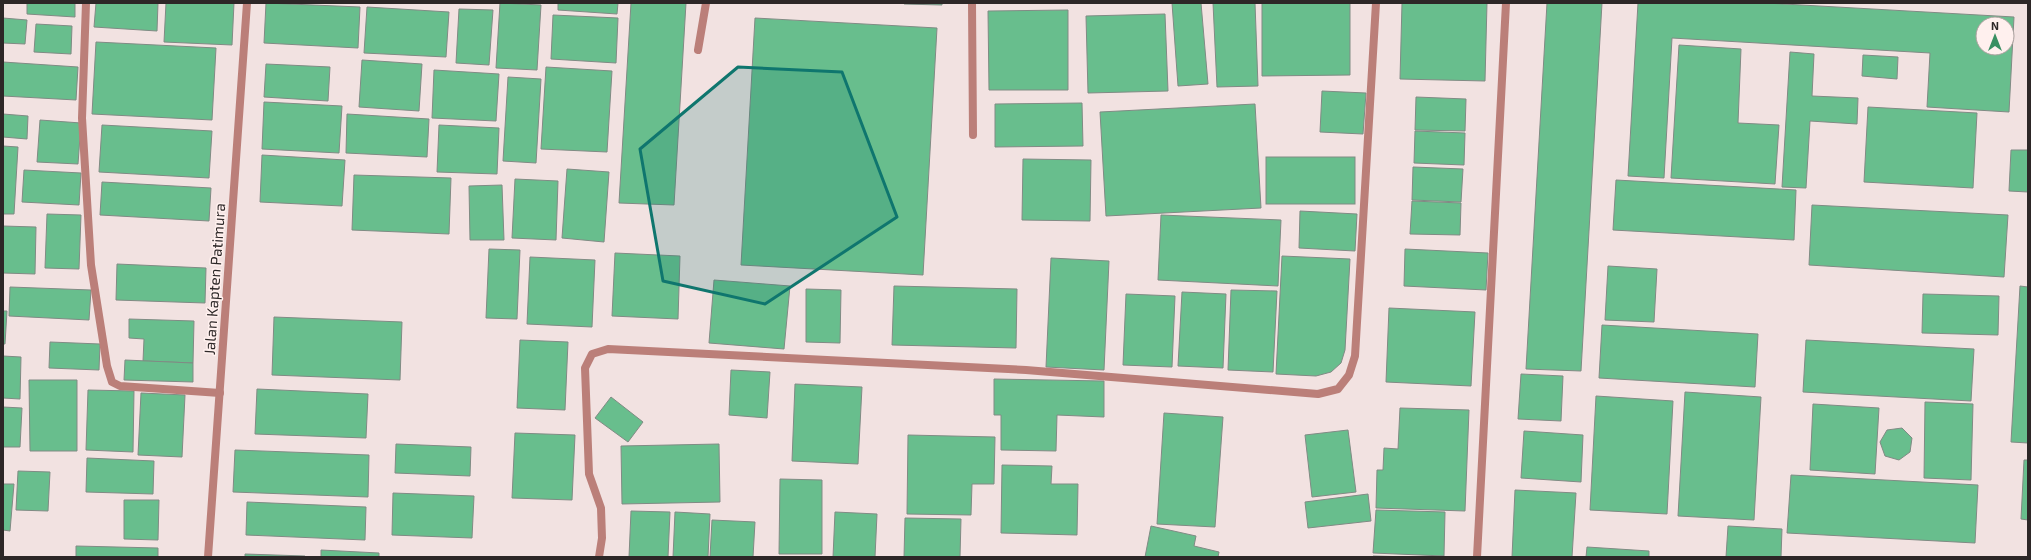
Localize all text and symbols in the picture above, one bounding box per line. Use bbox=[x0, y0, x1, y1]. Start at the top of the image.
north arrow bbox=[1975, 16, 2015, 56]
text: N bbox=[1991, 19, 1999, 32]
street label: Jalan Kapten Patimura bbox=[200, 203, 228, 355]

